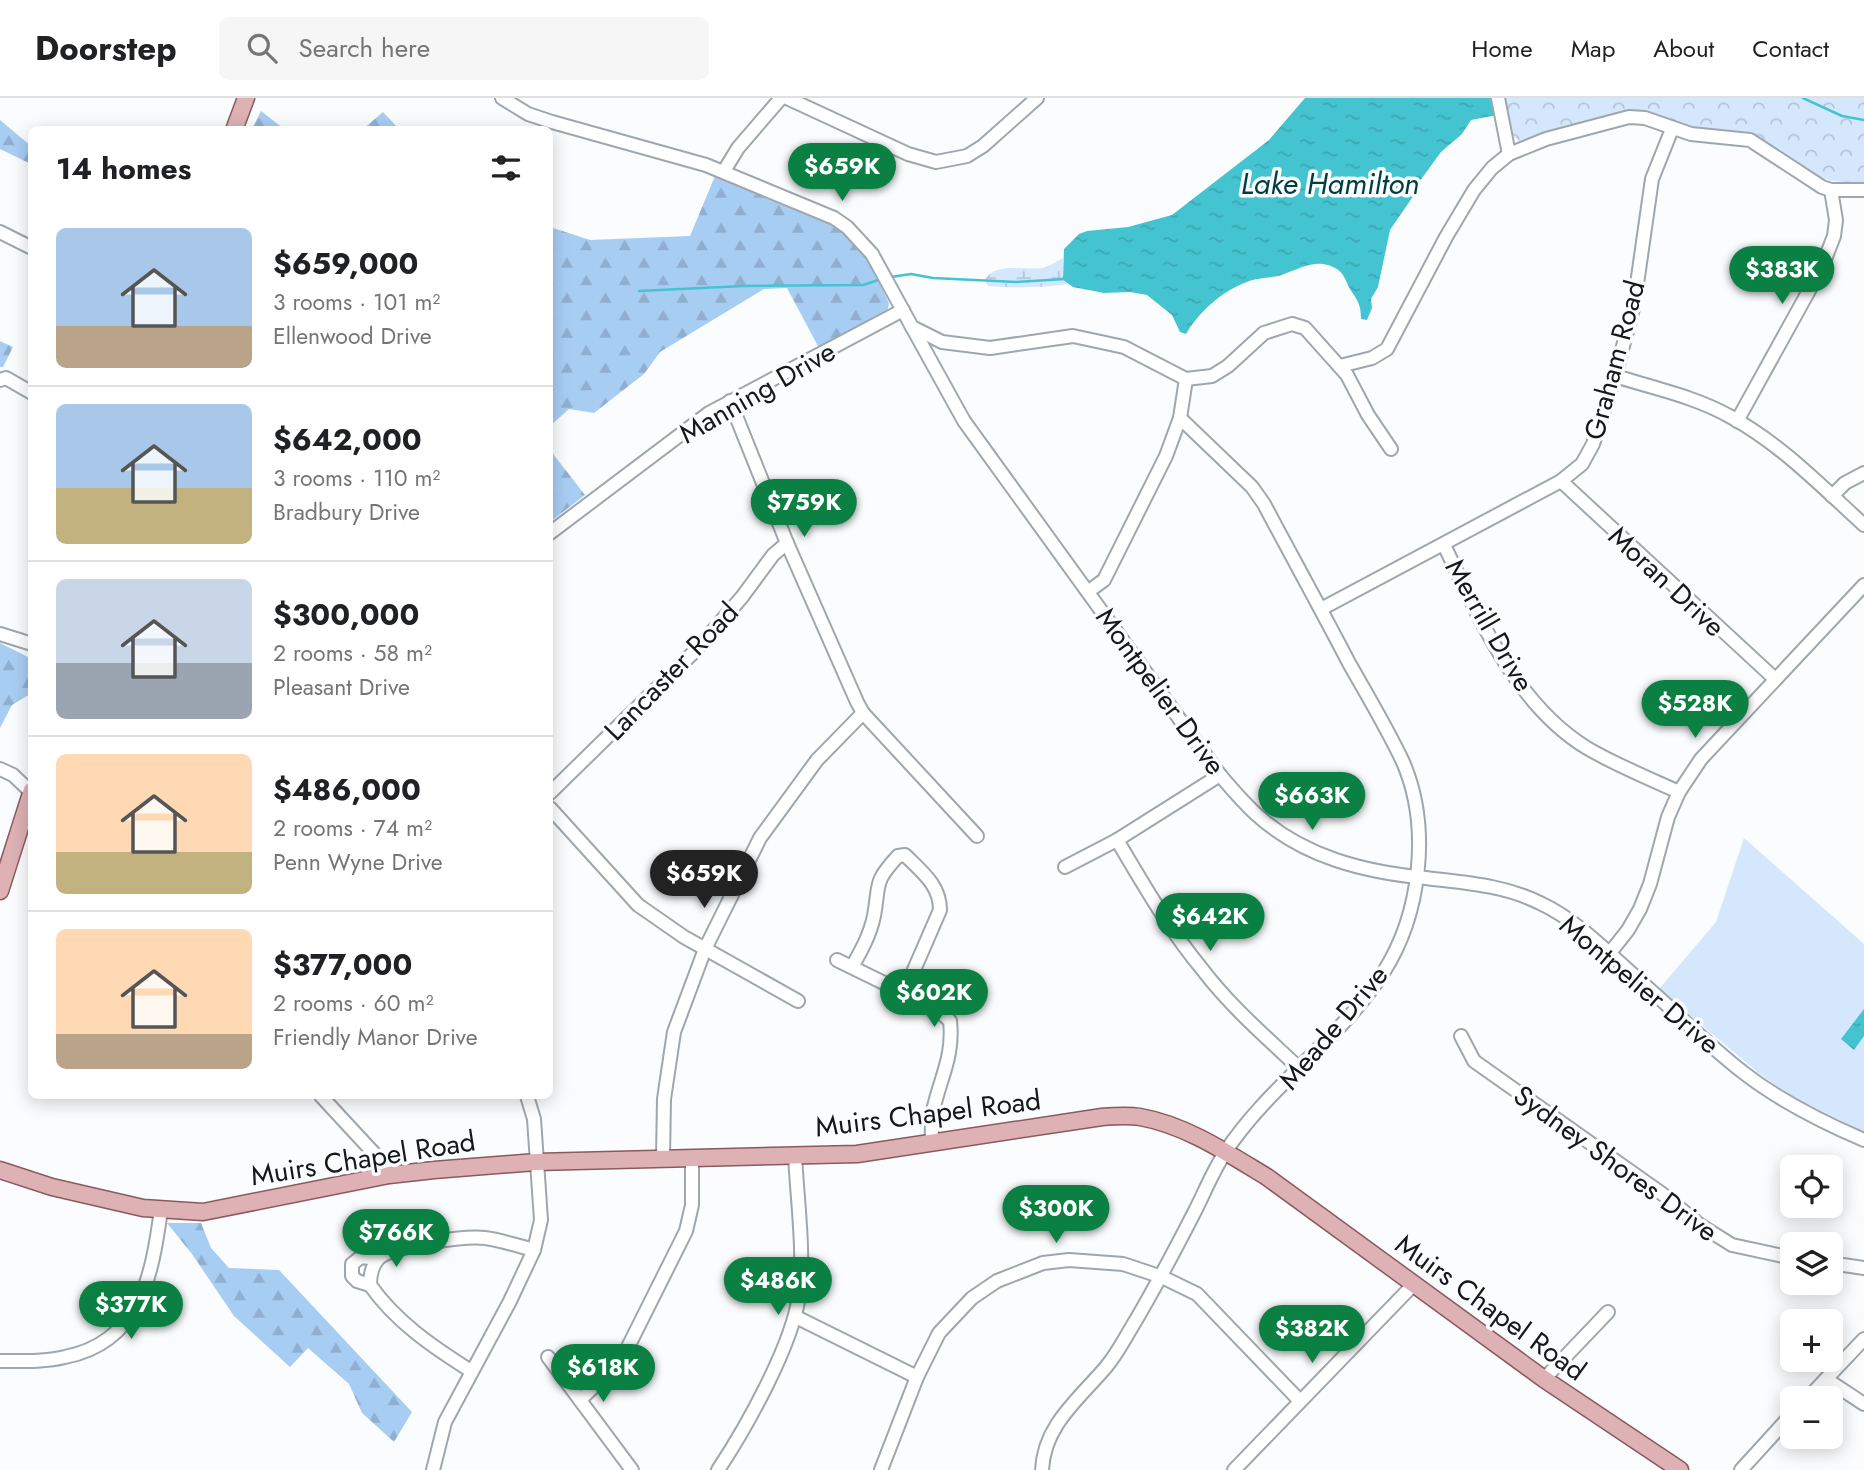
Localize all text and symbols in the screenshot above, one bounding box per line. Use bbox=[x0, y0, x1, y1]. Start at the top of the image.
search box bbox=[219, 17, 709, 80]
text: Doorstep bbox=[35, 25, 177, 72]
icon: search bbox=[243, 29, 281, 67]
text: Search here bbox=[299, 29, 430, 67]
text: Home bbox=[1471, 31, 1533, 66]
text: Map bbox=[1571, 31, 1615, 66]
text: About bbox=[1653, 31, 1714, 66]
text: Contact bbox=[1752, 31, 1829, 66]
pin: $659K bbox=[793, 144, 891, 203]
text: 14 homes bbox=[56, 147, 191, 190]
icon: filters bbox=[487, 149, 525, 187]
text: $659K bbox=[804, 149, 880, 183]
water label: Lake Hamilton bbox=[1241, 162, 1419, 205]
text: $659,000 bbox=[273, 242, 418, 285]
pin: $383K bbox=[1733, 246, 1831, 306]
text: $383K bbox=[1745, 252, 1819, 286]
icon: home bbox=[112, 256, 196, 340]
street label: Graham Road bbox=[1574, 276, 1655, 444]
text: 3 rooms · 101 m² bbox=[273, 285, 440, 319]
text: Ellenwood Drive bbox=[273, 319, 432, 353]
street label: Manning Drive bbox=[672, 331, 843, 454]
text: $642,000 bbox=[273, 418, 422, 461]
icon: home bbox=[112, 432, 196, 516]
text: 3 rooms · 110 m² bbox=[273, 461, 440, 495]
pin: $759K bbox=[755, 480, 853, 539]
text: $759K bbox=[767, 485, 841, 519]
text: Bradbury Drive bbox=[273, 495, 420, 529]
street label: Moran Drive bbox=[1599, 516, 1734, 646]
street label: Merrill Drive bbox=[1435, 551, 1544, 699]
text: $300,000 bbox=[273, 593, 419, 636]
street label: Lancaster Road bbox=[595, 593, 748, 750]
street label: Montpelier Drive bbox=[1086, 599, 1235, 784]
icon: home bbox=[112, 607, 196, 691]
text: 2 rooms · 58 m² bbox=[273, 636, 432, 670]
text: Pleasant Drive bbox=[273, 670, 410, 704]
pin: $528K bbox=[1646, 680, 1744, 740]
text: $528K bbox=[1658, 686, 1732, 720]
text: $486,000 bbox=[273, 768, 421, 811]
pin: $663K bbox=[1263, 772, 1361, 832]
text: $663K bbox=[1274, 778, 1350, 812]
icon: home bbox=[112, 782, 196, 866]
text: 2 rooms · 74 m² bbox=[273, 811, 432, 845]
text: Penn Wyne Drive bbox=[273, 845, 443, 879]
pin: $659K bbox=[655, 850, 753, 910]
text: $659K bbox=[666, 856, 742, 890]
pin: $642K bbox=[1161, 894, 1259, 953]
text: $642K bbox=[1172, 899, 1248, 933]
street label: Montpelier Drive bbox=[1551, 905, 1729, 1064]
text: $377,000 bbox=[273, 943, 412, 986]
street label: Meade Drive bbox=[1269, 956, 1398, 1099]
icon: home bbox=[112, 957, 196, 1041]
pin: $602K bbox=[885, 970, 983, 1029]
text: $602K bbox=[896, 975, 972, 1009]
text: 2 rooms · 60 m² bbox=[273, 986, 433, 1020]
text: Friendly Manor Drive bbox=[273, 1020, 478, 1054]
street label: Sydney Shores Drive bbox=[1505, 1075, 1726, 1252]
street label: Muirs Chapel Road bbox=[813, 1079, 1043, 1148]
street label: Muirs Chapel Road bbox=[248, 1120, 478, 1196]
map controls bbox=[1780, 1155, 1843, 1449]
button: locate bbox=[1780, 1155, 1843, 1218]
pin: $300K bbox=[1007, 1186, 1105, 1245]
text: $300K bbox=[1018, 1191, 1094, 1225]
pin: $766K bbox=[347, 1210, 445, 1269]
text: $766K bbox=[358, 1215, 434, 1249]
street label: Muirs Chapel Road bbox=[1387, 1224, 1595, 1391]
button: layers bbox=[1780, 1232, 1843, 1295]
pin: $486K bbox=[729, 1258, 827, 1317]
text: $486K bbox=[740, 1263, 816, 1297]
pin: $377K bbox=[82, 1282, 180, 1341]
text: $377K bbox=[95, 1287, 167, 1321]
pin: $382K bbox=[1263, 1306, 1361, 1365]
button: + bbox=[1780, 1309, 1843, 1372]
text: $382K bbox=[1275, 1311, 1349, 1345]
pin: $618K bbox=[554, 1344, 652, 1404]
text: $618K bbox=[567, 1350, 639, 1384]
button: − bbox=[1780, 1386, 1843, 1449]

